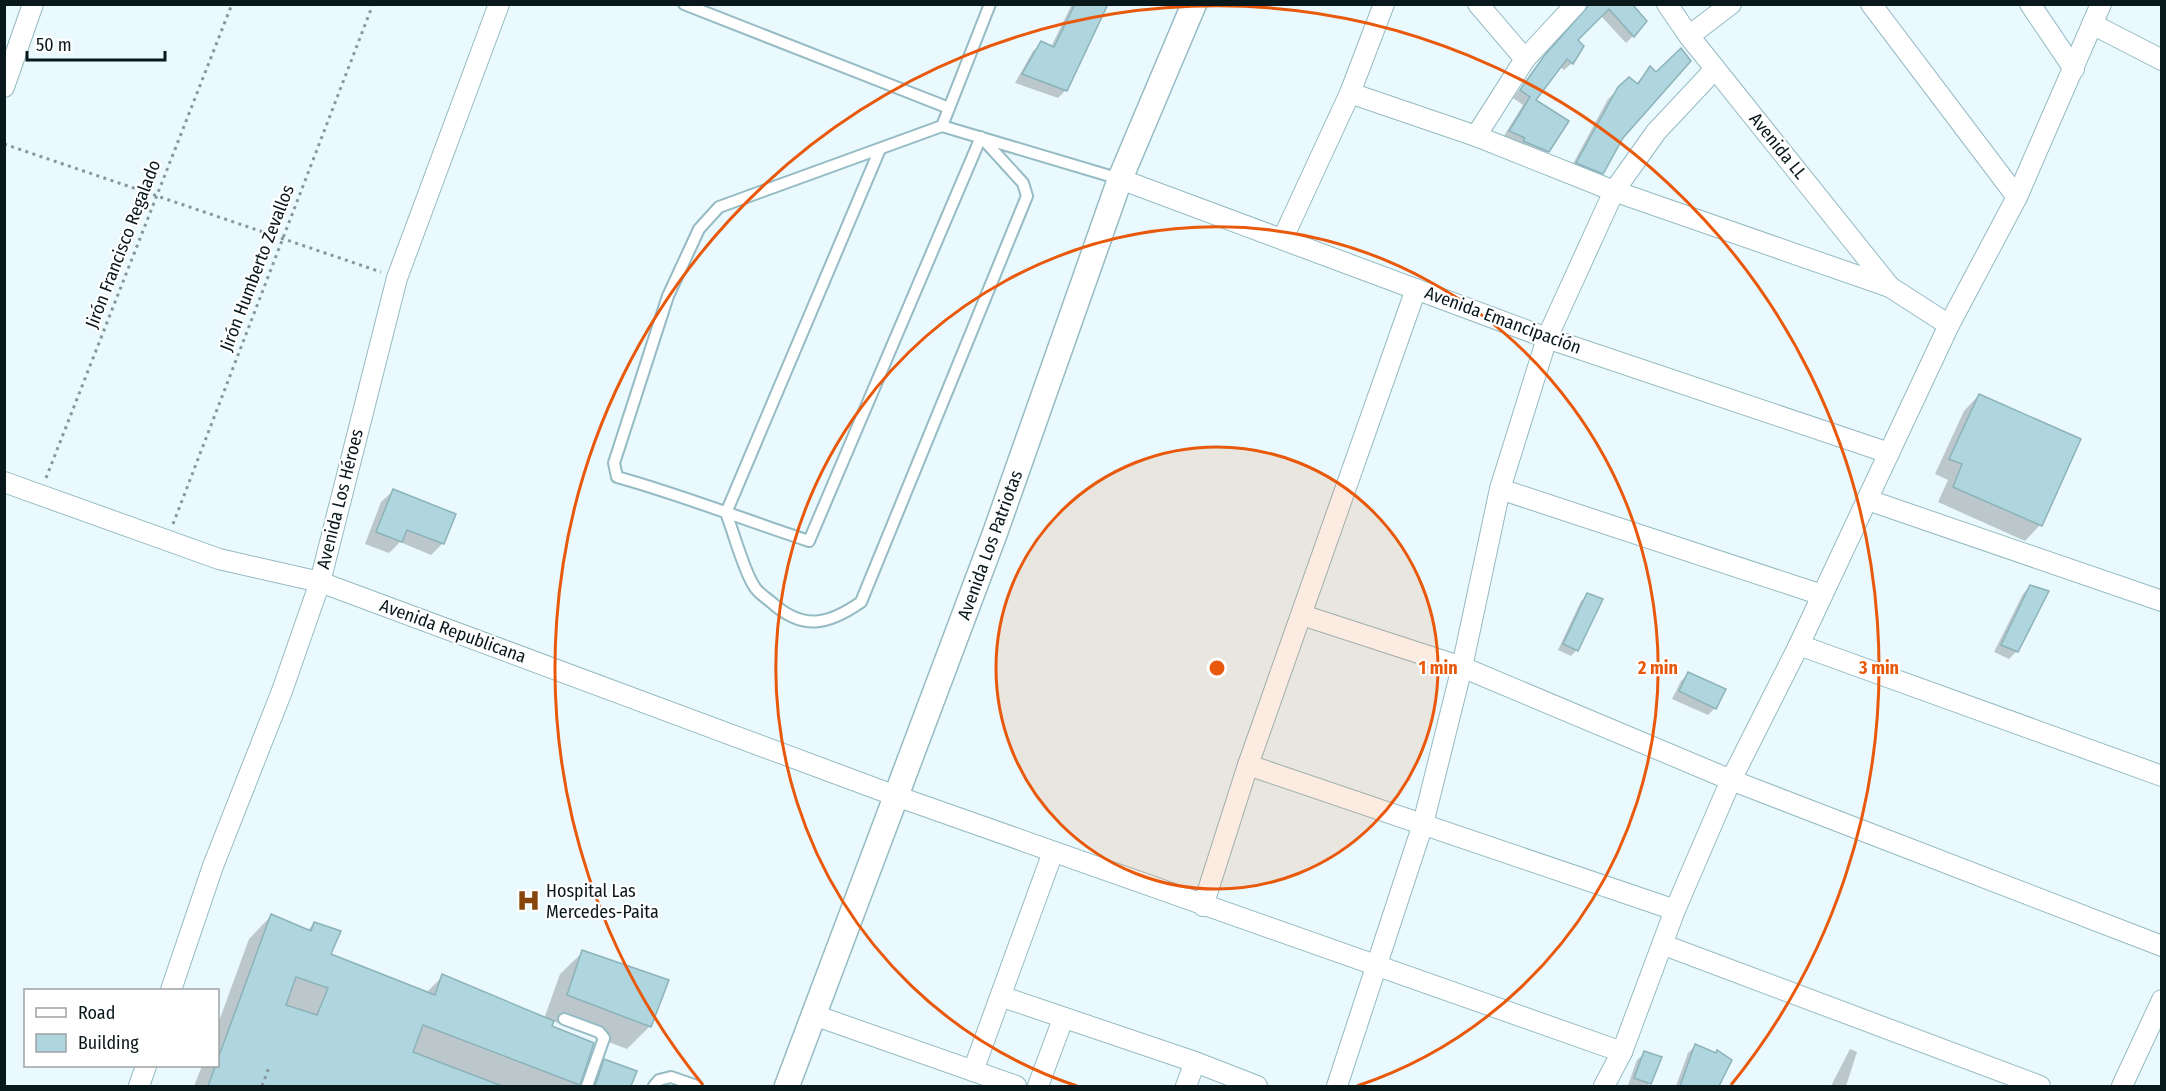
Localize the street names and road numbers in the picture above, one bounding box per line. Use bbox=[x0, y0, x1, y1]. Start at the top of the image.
street label: Avenida LL bbox=[1745, 108, 1811, 184]
street label: Jirón Francisco Regalado bbox=[81, 157, 165, 331]
street label: Jirón Humberto Zevallos bbox=[215, 181, 299, 354]
street label: Avenida Emancipación bbox=[1422, 281, 1584, 359]
street label: Avenida Los Héroes bbox=[312, 426, 368, 571]
street label: Avenida Los Patriotas bbox=[953, 467, 1027, 623]
street label: Avenida Republicana bbox=[377, 594, 529, 668]

